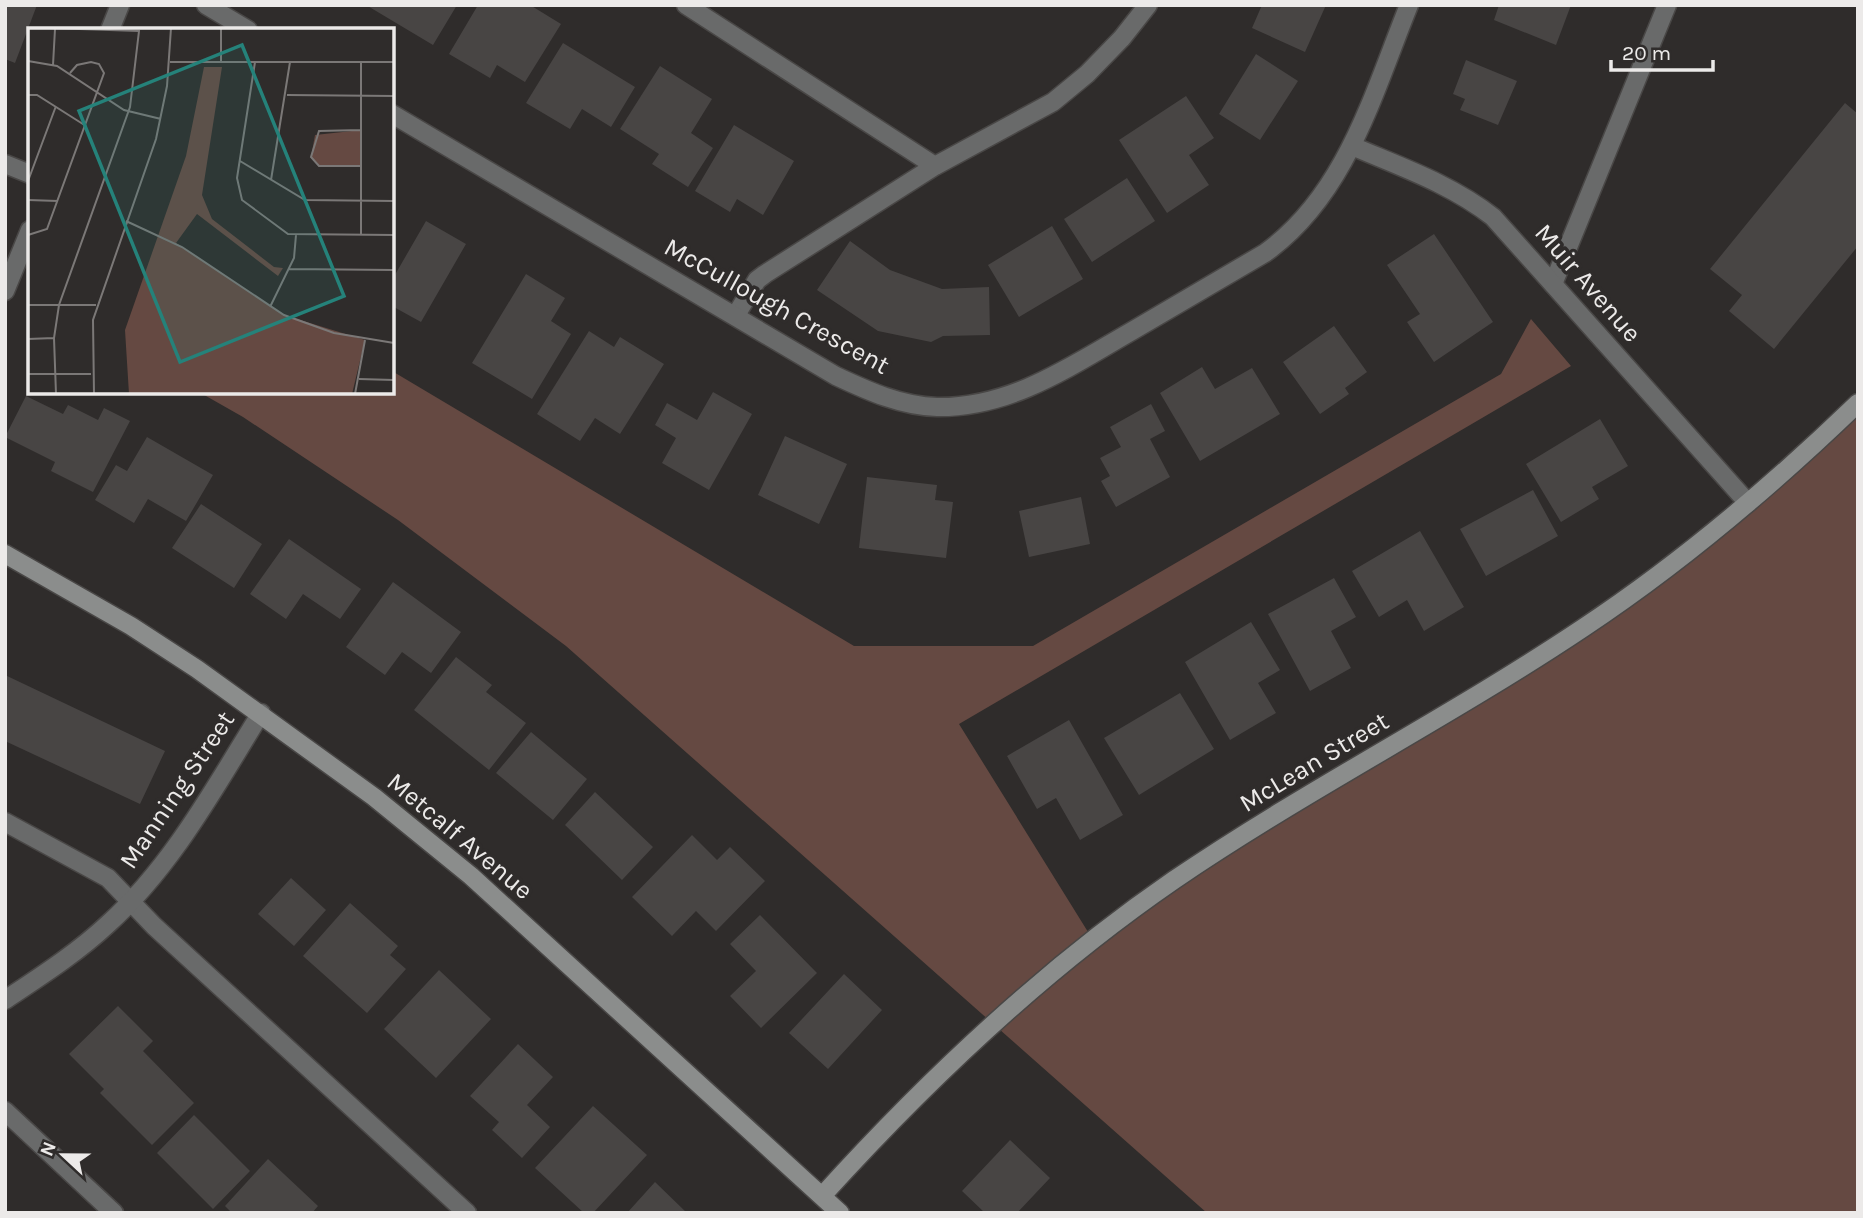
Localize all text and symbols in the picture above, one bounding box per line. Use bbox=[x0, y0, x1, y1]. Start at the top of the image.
inset map bbox=[28, 28, 394, 394]
scale bar bbox=[1611, 28, 1713, 72]
text: 20 m bbox=[1622, 41, 1671, 65]
street label: Muir Avenue bbox=[1528, 217, 1648, 349]
street label: McCullough Crescent bbox=[659, 231, 895, 381]
street label: Manning Street bbox=[113, 705, 241, 875]
street label: McLean Street bbox=[1234, 705, 1394, 819]
street label: Metcalf Avenue bbox=[381, 766, 539, 906]
north arrow bbox=[28, 1120, 98, 1190]
text: N bbox=[35, 1139, 61, 1159]

